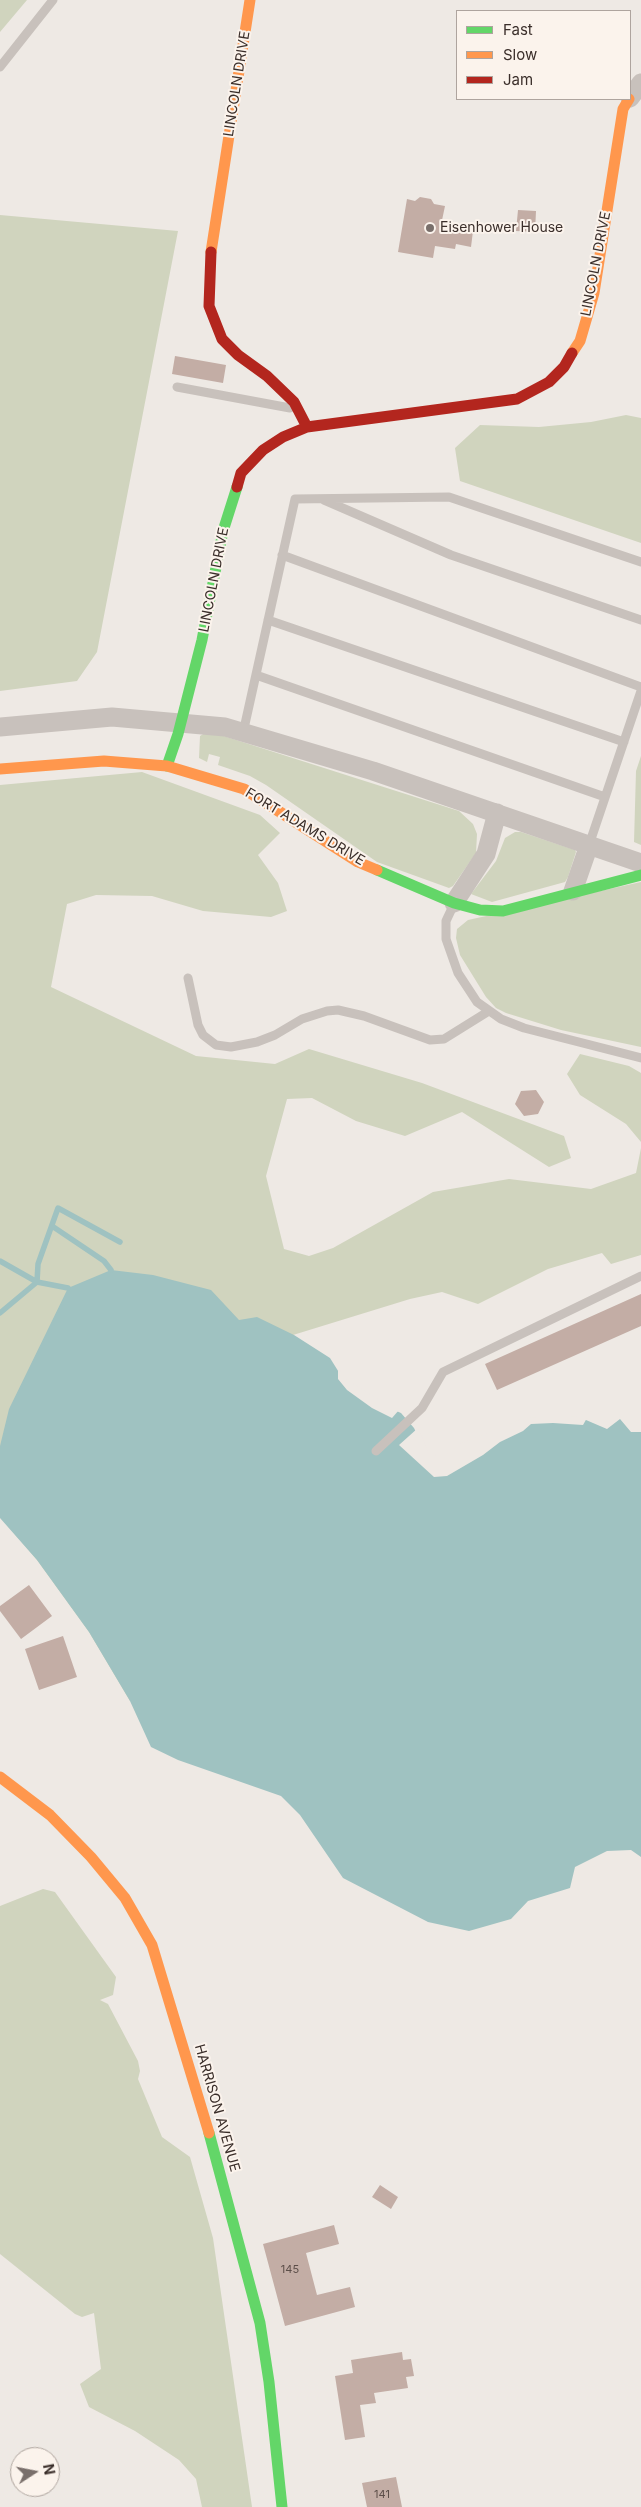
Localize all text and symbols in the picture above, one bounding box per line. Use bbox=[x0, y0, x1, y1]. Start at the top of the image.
legend bbox=[456, 10, 631, 100]
text: Fast bbox=[503, 20, 533, 39]
street label: LINCOLN DRIVE bbox=[220, 30, 254, 138]
text: Slow bbox=[503, 45, 537, 64]
text: Jam bbox=[503, 70, 533, 89]
street label: LINCOLN DRIVE bbox=[578, 210, 614, 318]
place label: Eisenhower House bbox=[440, 220, 563, 236]
marker: Eisenhower House bbox=[424, 222, 436, 234]
street label: LINCOLN DRIVE bbox=[196, 526, 232, 634]
street label: FORT ADAMS DRIVE bbox=[242, 785, 368, 869]
street label: HARRISON AVENUE bbox=[191, 2042, 243, 2174]
house number: 145 bbox=[281, 2263, 299, 2277]
north arrow bbox=[10, 2447, 60, 2497]
text: N bbox=[40, 2462, 59, 2476]
house number: 141 bbox=[374, 2488, 390, 2502]

